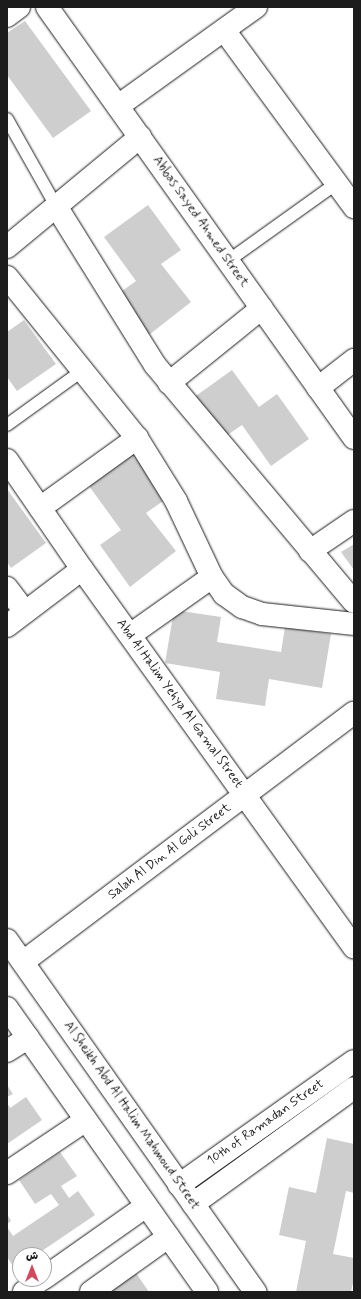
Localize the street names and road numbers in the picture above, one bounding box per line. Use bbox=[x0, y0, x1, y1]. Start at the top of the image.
street label: Abbas Sayed Ahmed Street bbox=[149, 154, 251, 290]
street label: Abd Al Halim Yehya Al Gamal Street bbox=[112, 616, 246, 792]
street label: Salah Al Din Al Goli Street bbox=[106, 801, 234, 903]
street label: Al Sheikh Abd Al Halim Mahmoud Street bbox=[59, 1017, 203, 1215]
street label: 10th of Ramadan Street bbox=[205, 1077, 327, 1169]

